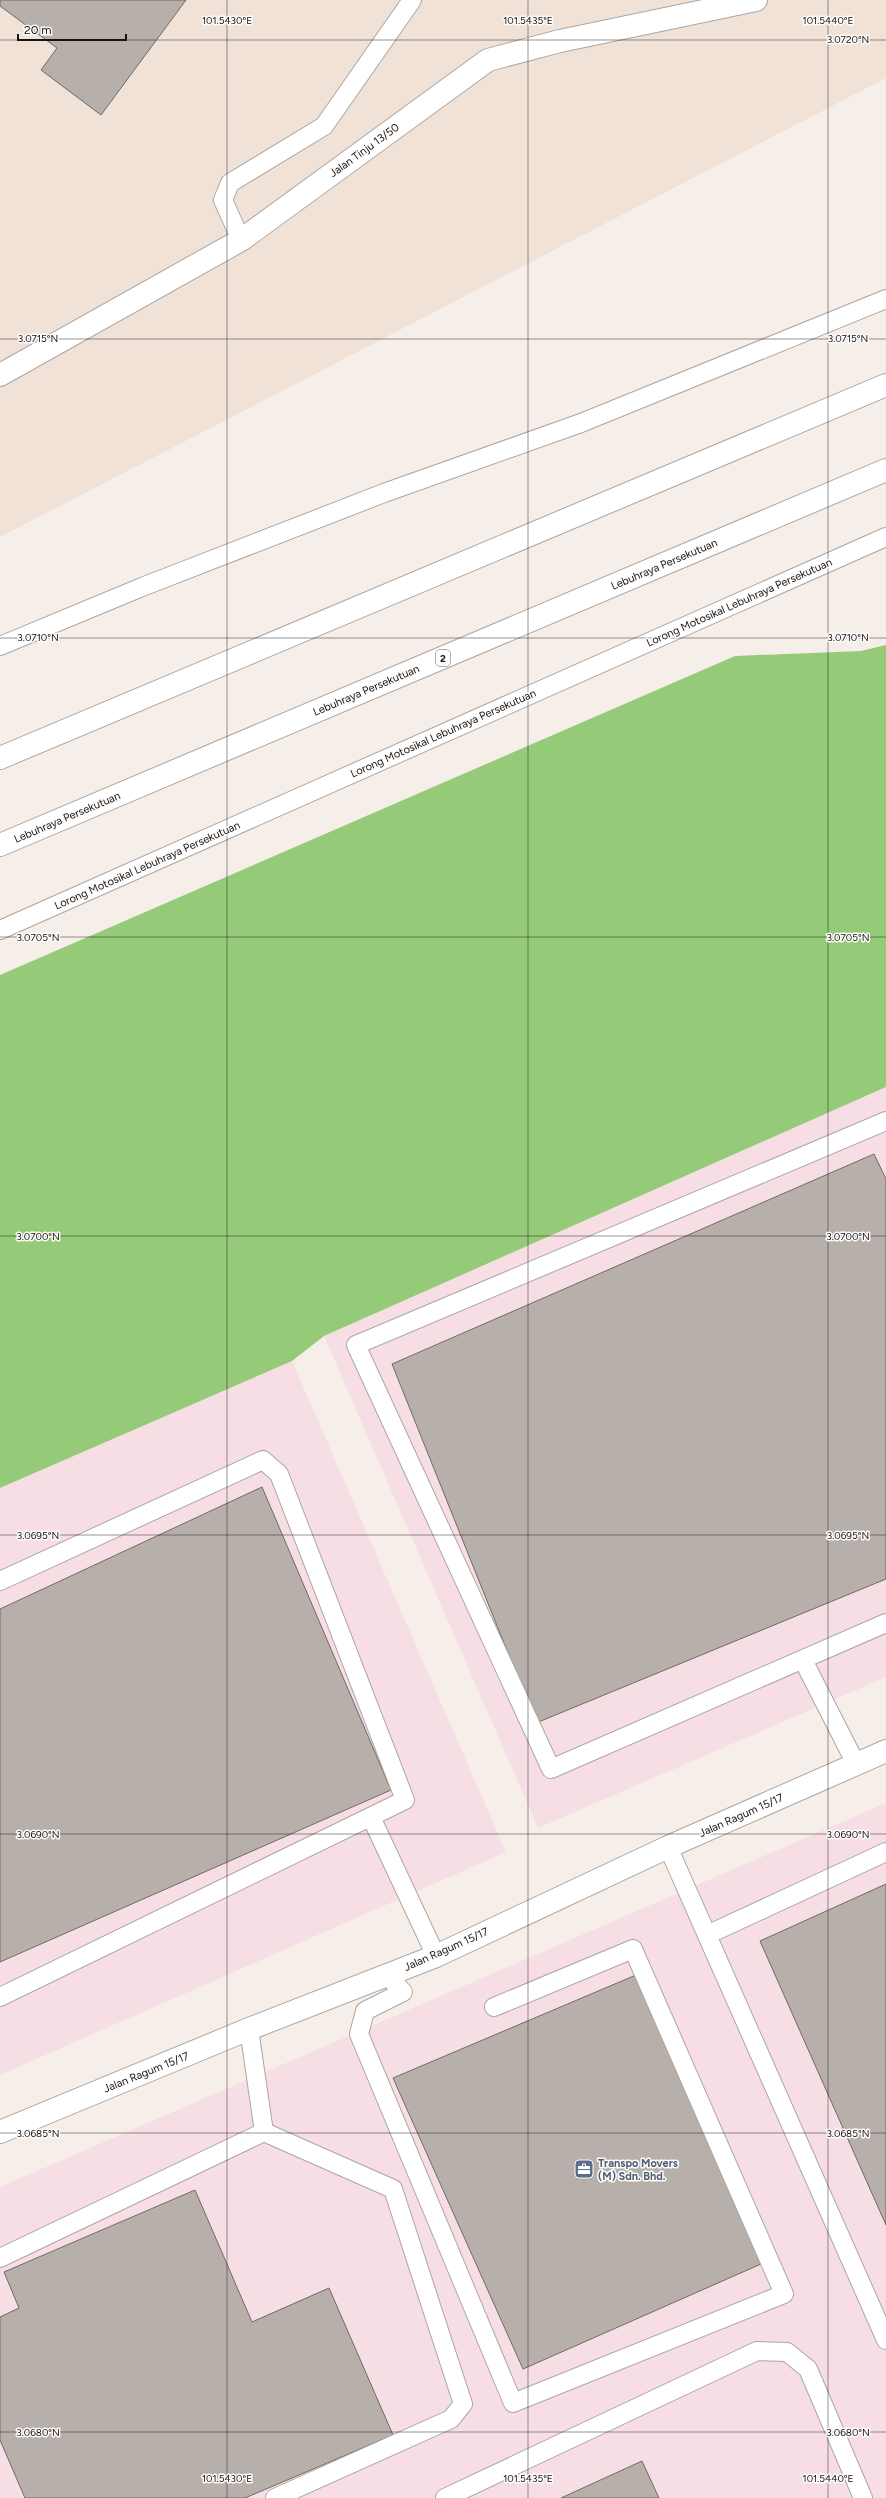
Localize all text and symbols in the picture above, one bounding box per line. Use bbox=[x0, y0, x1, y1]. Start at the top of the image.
text: 101.5430°E bbox=[202, 14, 252, 27]
text: 101.5435°E bbox=[503, 14, 553, 27]
text: 101.5440°E bbox=[803, 14, 854, 27]
scale bar bbox=[18, 16, 126, 42]
text: 20 m bbox=[24, 23, 52, 37]
text: 3.0720°N bbox=[827, 33, 869, 46]
street label: Jalan Tinju 13/50 bbox=[327, 121, 402, 180]
text: 3.0715°N bbox=[18, 332, 58, 345]
text: 3.0715°N bbox=[828, 332, 868, 345]
street label: Lebuhraya Persekutuan bbox=[609, 536, 719, 593]
street label: Lorong Motosikal Lebuhraya Persekutuan bbox=[644, 556, 834, 649]
text: 3.0710°N bbox=[17, 631, 59, 644]
text: 3.0710°N bbox=[827, 631, 869, 644]
road number: 2 bbox=[436, 650, 450, 666]
street label: Lebuhraya Persekutuan bbox=[311, 662, 421, 719]
street label: Lorong Motosikal Lebuhraya Persekutuan bbox=[348, 687, 538, 780]
street label: Lebuhraya Persekutuan bbox=[12, 789, 122, 846]
street label: Lorong Motosikal Lebuhraya Persekutuan bbox=[52, 819, 242, 912]
text: 3.0705°N bbox=[17, 931, 59, 944]
text: 3.0705°N bbox=[827, 931, 869, 944]
text: 3.0700°N bbox=[16, 1230, 60, 1243]
text: 3.0700°N bbox=[826, 1230, 870, 1243]
text: 3.0695°N bbox=[17, 1529, 59, 1542]
text: 3.0695°N bbox=[827, 1529, 869, 1542]
street label: Jalan Ragum 15/17 bbox=[697, 1791, 785, 1840]
text: 3.0690°N bbox=[16, 1828, 60, 1841]
text: 3.0690°N bbox=[826, 1828, 870, 1841]
street label: Jalan Ragum 15/17 bbox=[402, 1925, 490, 1974]
street label: Jalan Ragum 15/17 bbox=[102, 2049, 191, 2096]
text: 3.0685°N bbox=[17, 2127, 59, 2140]
text: 3.0685°N bbox=[827, 2127, 869, 2140]
place label: Transpo Movers (M) Sdn. Bhd. bbox=[598, 2157, 678, 2183]
office icon: Transpo Movers (M) Sdn. Bhd. bbox=[573, 2158, 595, 2180]
text: 3.0680°N bbox=[16, 2426, 60, 2439]
text: 3.0680°N bbox=[826, 2426, 870, 2439]
text: 101.5430°E bbox=[202, 2472, 252, 2485]
text: 101.5435°E bbox=[503, 2472, 553, 2485]
text: 101.5440°E bbox=[803, 2472, 854, 2485]

